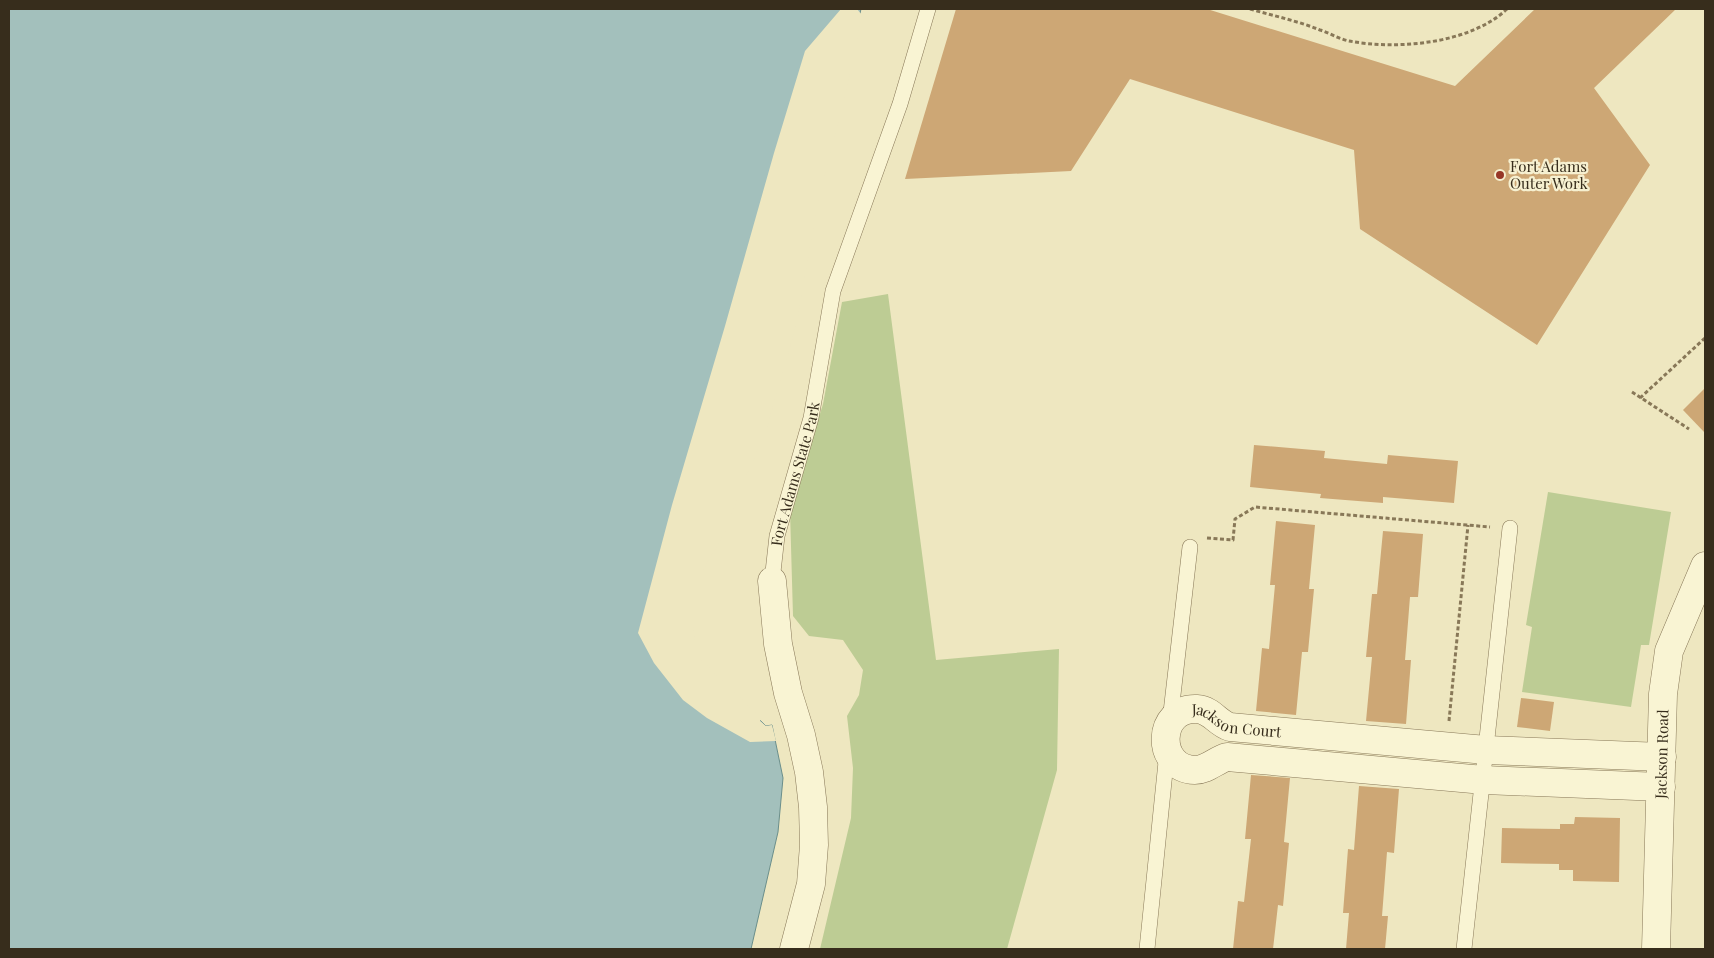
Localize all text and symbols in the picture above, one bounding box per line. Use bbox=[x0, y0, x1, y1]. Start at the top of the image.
place label: Fort Adams Outer Work bbox=[1510, 156, 1588, 193]
marker: Fort Adams Outer Work bbox=[1494, 169, 1506, 181]
street label: Fort Adams State Park bbox=[766, 399, 824, 547]
street label: Jackson Court bbox=[1191, 699, 1283, 742]
street label: Jackson Road bbox=[1650, 709, 1673, 800]

